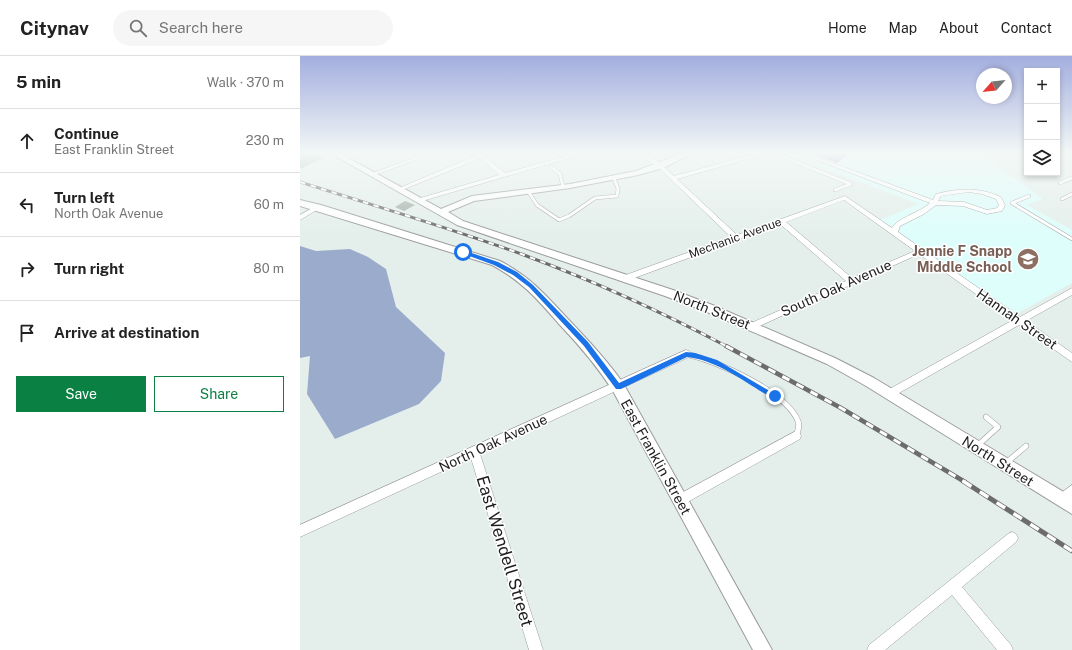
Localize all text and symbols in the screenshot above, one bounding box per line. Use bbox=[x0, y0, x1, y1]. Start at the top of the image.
search box bbox=[113, 10, 393, 46]
text: Citynav bbox=[20, 17, 89, 39]
icon: search bbox=[127, 17, 149, 39]
text: Search here bbox=[159, 19, 243, 36]
text: Home bbox=[828, 20, 867, 36]
text: Map bbox=[889, 20, 917, 36]
text: About bbox=[939, 20, 979, 36]
text: Contact bbox=[1001, 20, 1052, 36]
north arrow bbox=[976, 68, 1012, 104]
map controls bbox=[1024, 68, 1060, 176]
button: + bbox=[1024, 68, 1060, 104]
text: 5 min bbox=[16, 72, 61, 92]
text: Walk · 370 m bbox=[207, 75, 284, 90]
button: − bbox=[1024, 104, 1060, 140]
text: Continue bbox=[54, 125, 119, 142]
icon: ahead bbox=[16, 130, 38, 152]
text: 230 m bbox=[246, 133, 284, 148]
button: layers bbox=[1024, 140, 1060, 176]
text: East Franklin Street bbox=[54, 142, 174, 157]
text: Turn left bbox=[54, 189, 115, 206]
icon: left bbox=[16, 194, 38, 216]
text: 60 m bbox=[254, 197, 284, 212]
text: North Oak Avenue bbox=[54, 206, 163, 221]
street label: Mechanic Avenue bbox=[687, 215, 784, 261]
route start bbox=[454, 243, 472, 261]
place label: Jennie F Snapp Middle School bbox=[912, 243, 1012, 275]
school or university icon: Jennie F Snapp Middle School bbox=[1015, 246, 1041, 272]
street label: South Oak Avenue bbox=[778, 256, 894, 320]
icon: right bbox=[16, 258, 38, 280]
text: Turn right bbox=[54, 260, 124, 277]
text: 80 m bbox=[253, 261, 284, 276]
street label: Hannah Street bbox=[974, 285, 1060, 353]
street label: North Street bbox=[671, 287, 753, 333]
icon: arrive bbox=[16, 322, 38, 344]
text: Arrive at destination bbox=[54, 324, 199, 341]
button: Save bbox=[16, 376, 146, 412]
button: Share bbox=[154, 376, 284, 412]
route end bbox=[766, 387, 784, 405]
street label: East Franklin Street bbox=[618, 397, 694, 517]
street label: North Oak Avenue bbox=[436, 411, 550, 475]
street label: North Street bbox=[959, 433, 1037, 489]
street label: East Wendell Street bbox=[472, 473, 538, 629]

